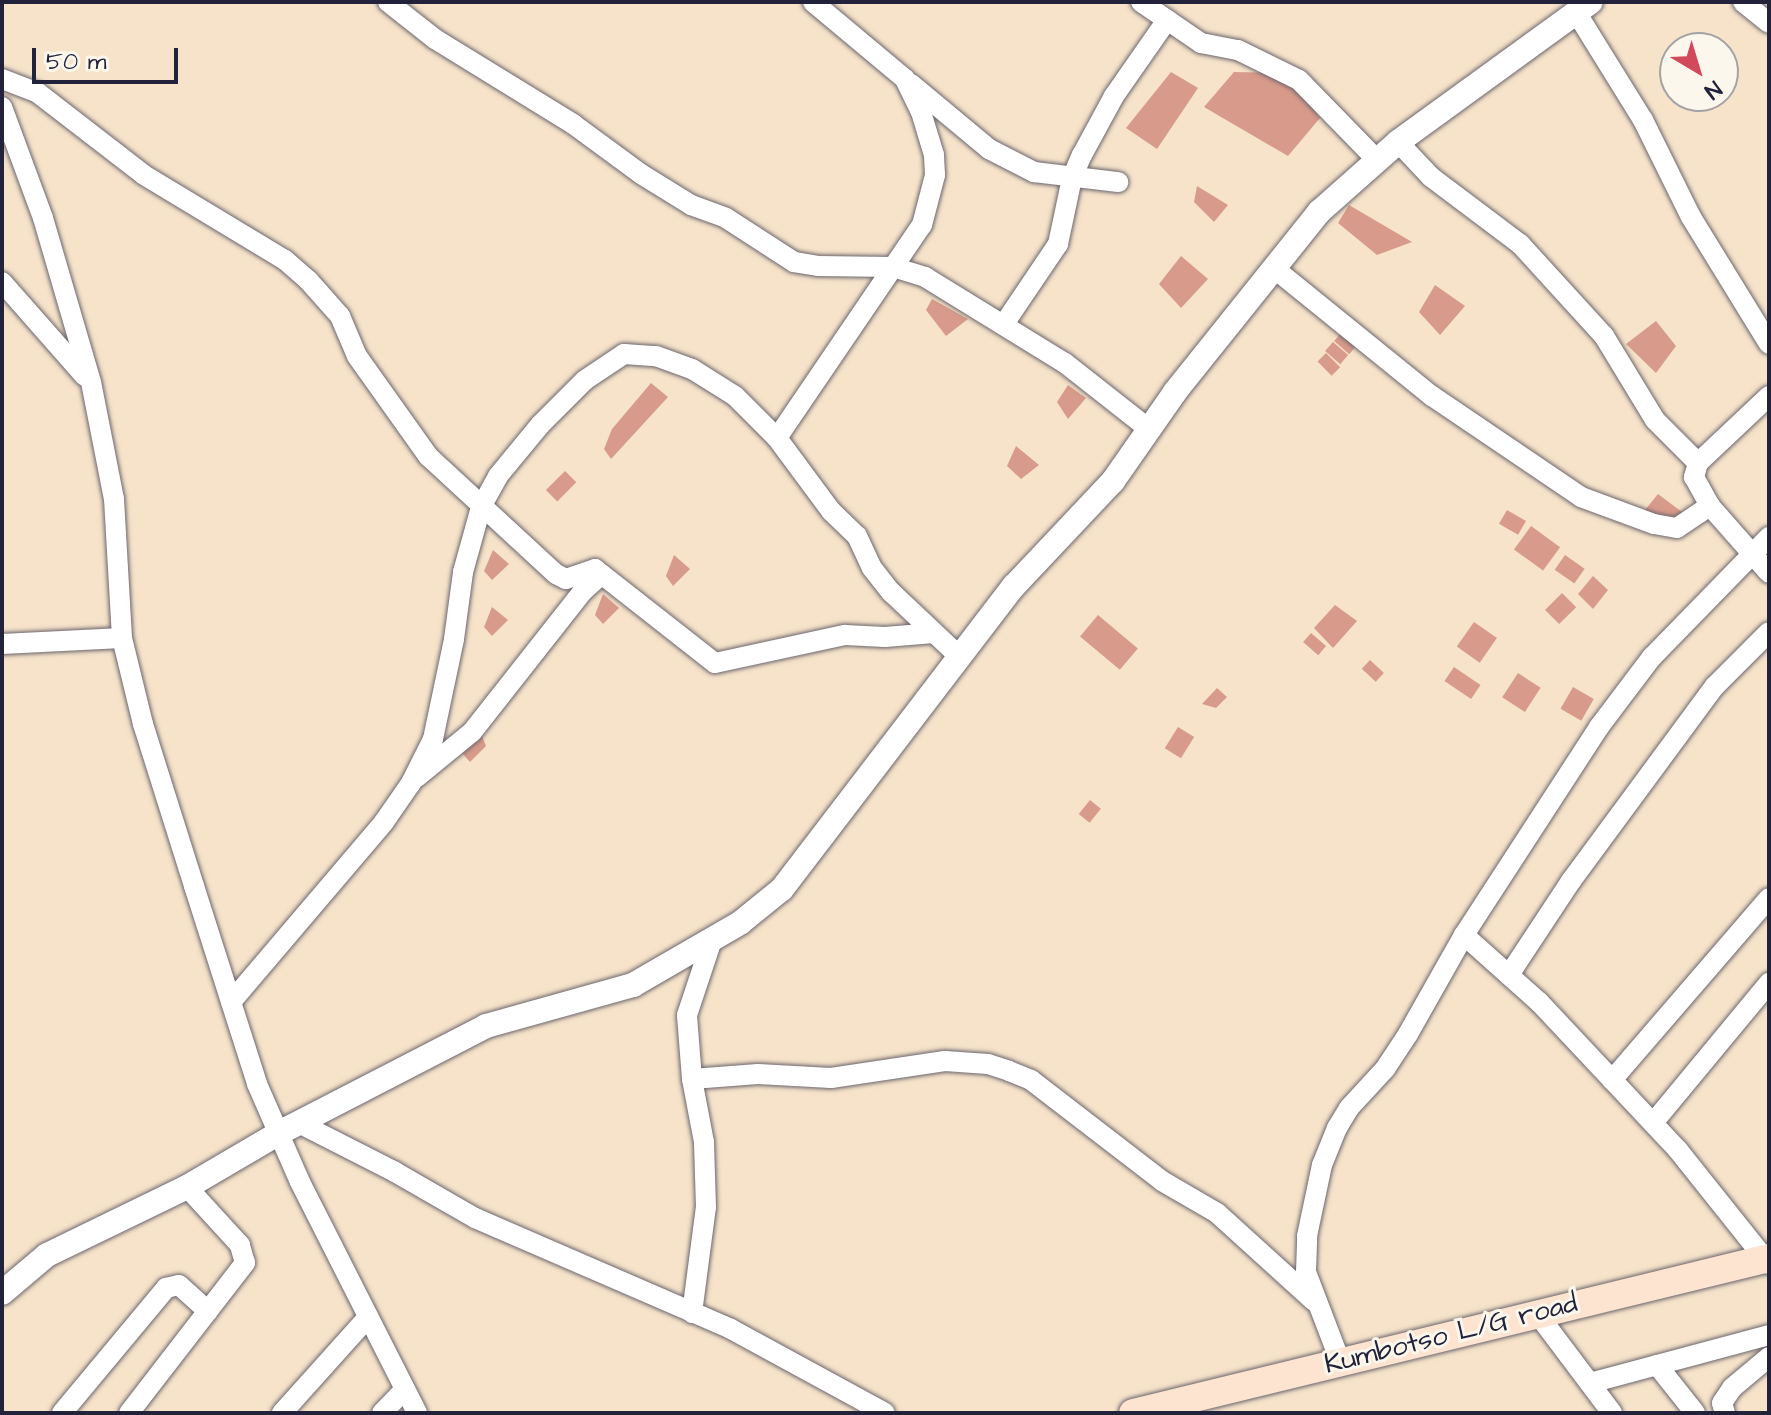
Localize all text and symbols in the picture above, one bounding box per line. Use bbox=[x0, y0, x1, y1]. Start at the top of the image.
scale bar bbox=[36, 32, 182, 82]
north arrow bbox=[1659, 32, 1739, 112]
text: 50 m bbox=[46, 45, 106, 79]
text: N bbox=[1698, 73, 1728, 106]
street label: Kumbotso L/G road bbox=[1321, 1286, 1581, 1382]

